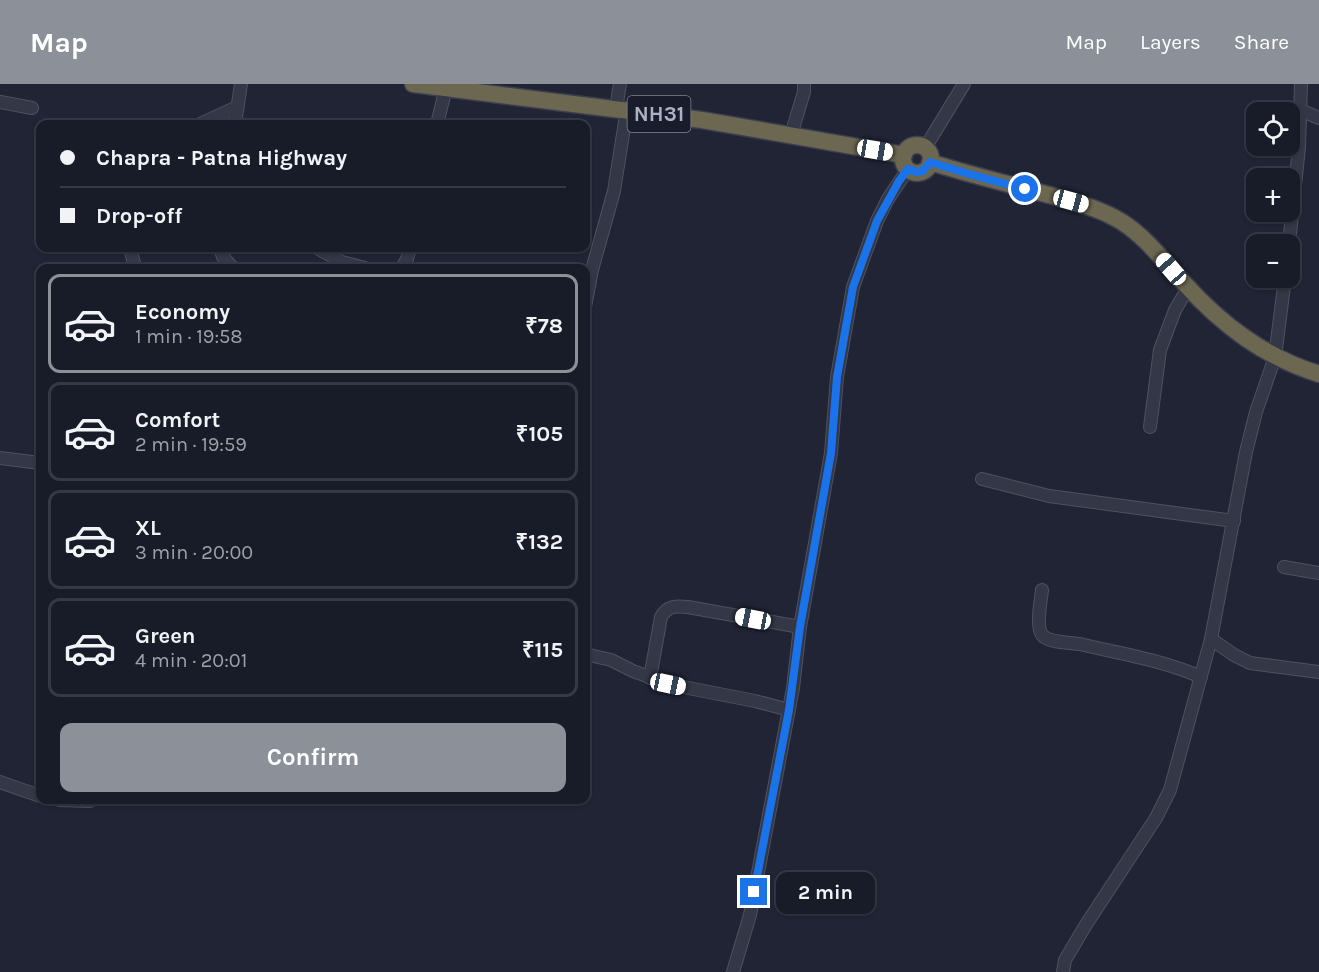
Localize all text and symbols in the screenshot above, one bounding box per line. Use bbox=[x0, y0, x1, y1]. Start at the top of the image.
text: Map bbox=[30, 26, 88, 59]
text: Map bbox=[1065, 30, 1107, 54]
text: Layers bbox=[1140, 30, 1201, 54]
text: Share bbox=[1234, 30, 1289, 54]
road number: NH31 bbox=[628, 96, 690, 132]
map controls bbox=[1246, 102, 1300, 288]
button: locate bbox=[1246, 102, 1300, 156]
car bbox=[856, 138, 894, 162]
text: Chapra - Patna Highway bbox=[96, 145, 347, 171]
button: + bbox=[1246, 168, 1300, 222]
route start bbox=[1011, 175, 1038, 202]
car bbox=[1051, 188, 1091, 214]
text: Drop-off bbox=[96, 203, 182, 229]
button: − bbox=[1246, 234, 1300, 288]
car bbox=[1152, 250, 1190, 288]
icon: car bbox=[63, 297, 117, 351]
text: Economy bbox=[135, 299, 230, 325]
text: ₹78 bbox=[525, 313, 563, 339]
text: 1 min · 19:58 bbox=[135, 325, 243, 348]
icon: car bbox=[63, 405, 117, 459]
text: Comfort bbox=[135, 407, 220, 433]
text: ₹105 bbox=[516, 421, 563, 447]
text: 2 min · 19:59 bbox=[135, 433, 247, 456]
icon: car bbox=[63, 513, 117, 567]
text: XL bbox=[135, 515, 161, 541]
text: ₹132 bbox=[516, 529, 563, 555]
text: 3 min · 20:00 bbox=[135, 541, 253, 564]
car bbox=[734, 607, 772, 631]
icon: car bbox=[63, 621, 117, 675]
text: Green bbox=[135, 623, 196, 649]
text: ₹115 bbox=[522, 637, 563, 663]
text: 4 min · 20:01 bbox=[135, 649, 247, 672]
car bbox=[649, 671, 687, 697]
button: Confirm bbox=[60, 723, 566, 792]
callout: 2 min bbox=[775, 871, 874, 913]
route end bbox=[740, 878, 767, 905]
text: 2 min bbox=[798, 881, 853, 904]

